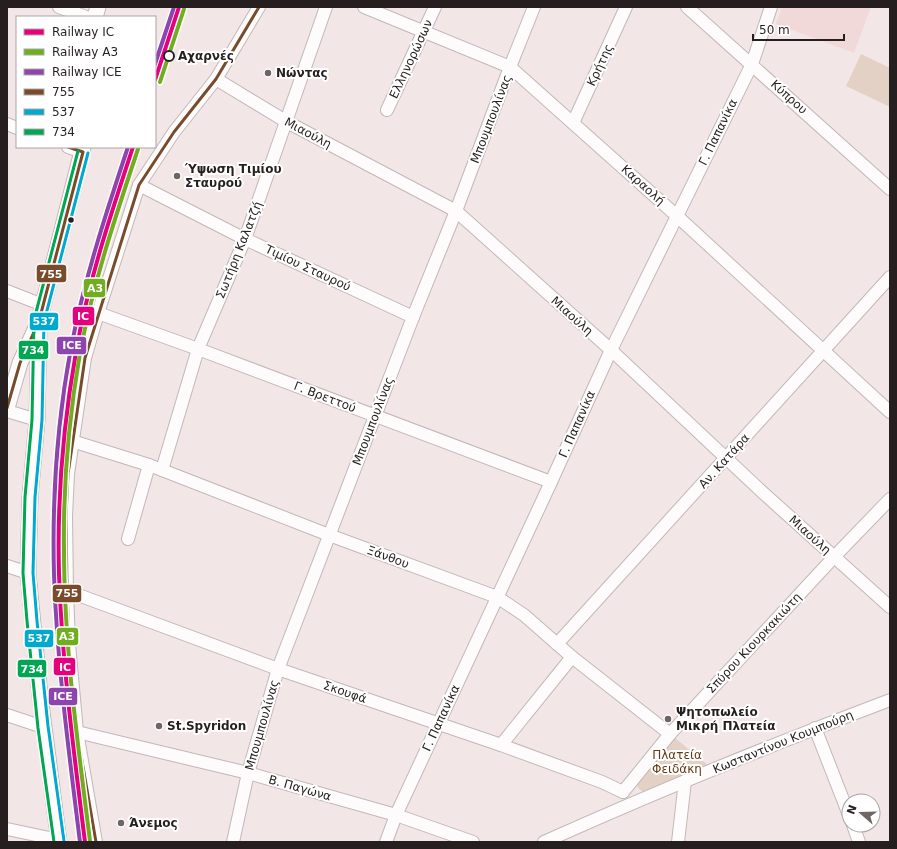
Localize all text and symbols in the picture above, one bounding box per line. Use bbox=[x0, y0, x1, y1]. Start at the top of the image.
legend bbox=[16, 16, 156, 148]
scale bar bbox=[753, 16, 844, 42]
street label: Ελληνορώσων bbox=[387, 17, 436, 101]
text: 50 m bbox=[759, 23, 790, 37]
text: Railway IC bbox=[52, 25, 114, 39]
street label: Κρήτης bbox=[584, 42, 616, 88]
text: Railway A3 bbox=[52, 45, 118, 59]
place label: Αχαρνές bbox=[178, 49, 234, 63]
marker: Αχαρνές bbox=[163, 50, 175, 62]
text: Railway ICE bbox=[52, 65, 122, 79]
place label: Νώντας bbox=[276, 66, 328, 80]
marker: Νώντας bbox=[263, 68, 273, 78]
street label: Μπουμπουλίνας bbox=[468, 73, 514, 165]
street label: Κύπρου bbox=[768, 77, 810, 117]
text: 755 bbox=[52, 85, 75, 99]
street label: Γ. Παπανίκα bbox=[696, 96, 740, 167]
text: 537 bbox=[52, 105, 75, 119]
street label: Μιαούλη bbox=[282, 115, 334, 151]
text: 734 bbox=[52, 125, 75, 139]
place label: Ύψωση Τιμίου Σταυρού bbox=[184, 162, 282, 190]
street label: Καραολή bbox=[618, 162, 668, 208]
marker: Ύψωση Τιμίου Σταυρού bbox=[172, 171, 182, 181]
street label: Σωτήρη Καλατζή bbox=[213, 199, 265, 301]
unlabelled marker bbox=[66, 215, 76, 225]
street label: Τιμίου Σταυρού bbox=[262, 242, 353, 294]
line badge: 755 bbox=[36, 264, 67, 283]
text: 755 bbox=[40, 268, 62, 281]
line badge: A3 bbox=[83, 278, 106, 298]
text: A3 bbox=[87, 282, 103, 295]
street label: Μιαούλη bbox=[548, 294, 596, 338]
line badge: IC bbox=[72, 306, 95, 326]
text: IC bbox=[77, 310, 89, 323]
line badge: 537 bbox=[29, 312, 59, 331]
text: 537 bbox=[33, 315, 55, 328]
line badge: ICE bbox=[56, 336, 87, 355]
text: ICE bbox=[62, 339, 82, 352]
line badge: 734 bbox=[18, 340, 49, 360]
text: 734 bbox=[22, 344, 45, 357]
street label: Μπουμπουλίνας bbox=[350, 375, 396, 467]
street label: Γ. Βρεττού bbox=[292, 379, 358, 415]
street label: Γ. Παπανίκα bbox=[556, 388, 598, 460]
street label: Αν. Κατάρα bbox=[696, 431, 752, 491]
street label: Μιαούλη bbox=[786, 513, 834, 557]
street label: Ξάνθου bbox=[365, 543, 411, 571]
line badge: 755 bbox=[52, 584, 82, 603]
text: 755 bbox=[56, 587, 78, 600]
street label: Σπύρου Κιουρκακιώτη bbox=[704, 590, 804, 696]
line badge: A3 bbox=[56, 627, 79, 646]
line badge: 537 bbox=[24, 629, 54, 648]
text: A3 bbox=[59, 630, 75, 643]
text: 537 bbox=[28, 632, 50, 645]
line badge: IC bbox=[53, 657, 76, 676]
line badge: 734 bbox=[17, 659, 47, 678]
text: IC bbox=[59, 661, 71, 674]
text: 734 bbox=[21, 663, 44, 676]
street label: Μπουμπουλίνας bbox=[242, 678, 282, 772]
street label: Σκουφά bbox=[322, 678, 369, 706]
street label: Γ. Παπανίκα bbox=[419, 682, 463, 754]
line badge: ICE bbox=[48, 687, 78, 706]
text: ICE bbox=[53, 690, 73, 703]
place label: Ψητοπωλείο Μικρή Πλατεία bbox=[676, 705, 776, 733]
street label: Κωσταντίνου Κουμπούρη bbox=[711, 707, 855, 777]
marker: Ψητοπωλείο Μικρή Πλατεία bbox=[663, 714, 673, 724]
place label: St.Spyridon bbox=[167, 719, 246, 733]
marker: St.Spyridon bbox=[154, 721, 164, 731]
park label: Πλατεία Φειδάκη bbox=[652, 748, 702, 776]
street label: Β. Παγώνα bbox=[267, 772, 333, 804]
north arrow bbox=[841, 793, 881, 833]
text: N bbox=[844, 803, 860, 816]
place label: Άνεμος bbox=[129, 816, 178, 830]
marker: Άνεμος bbox=[116, 818, 126, 828]

